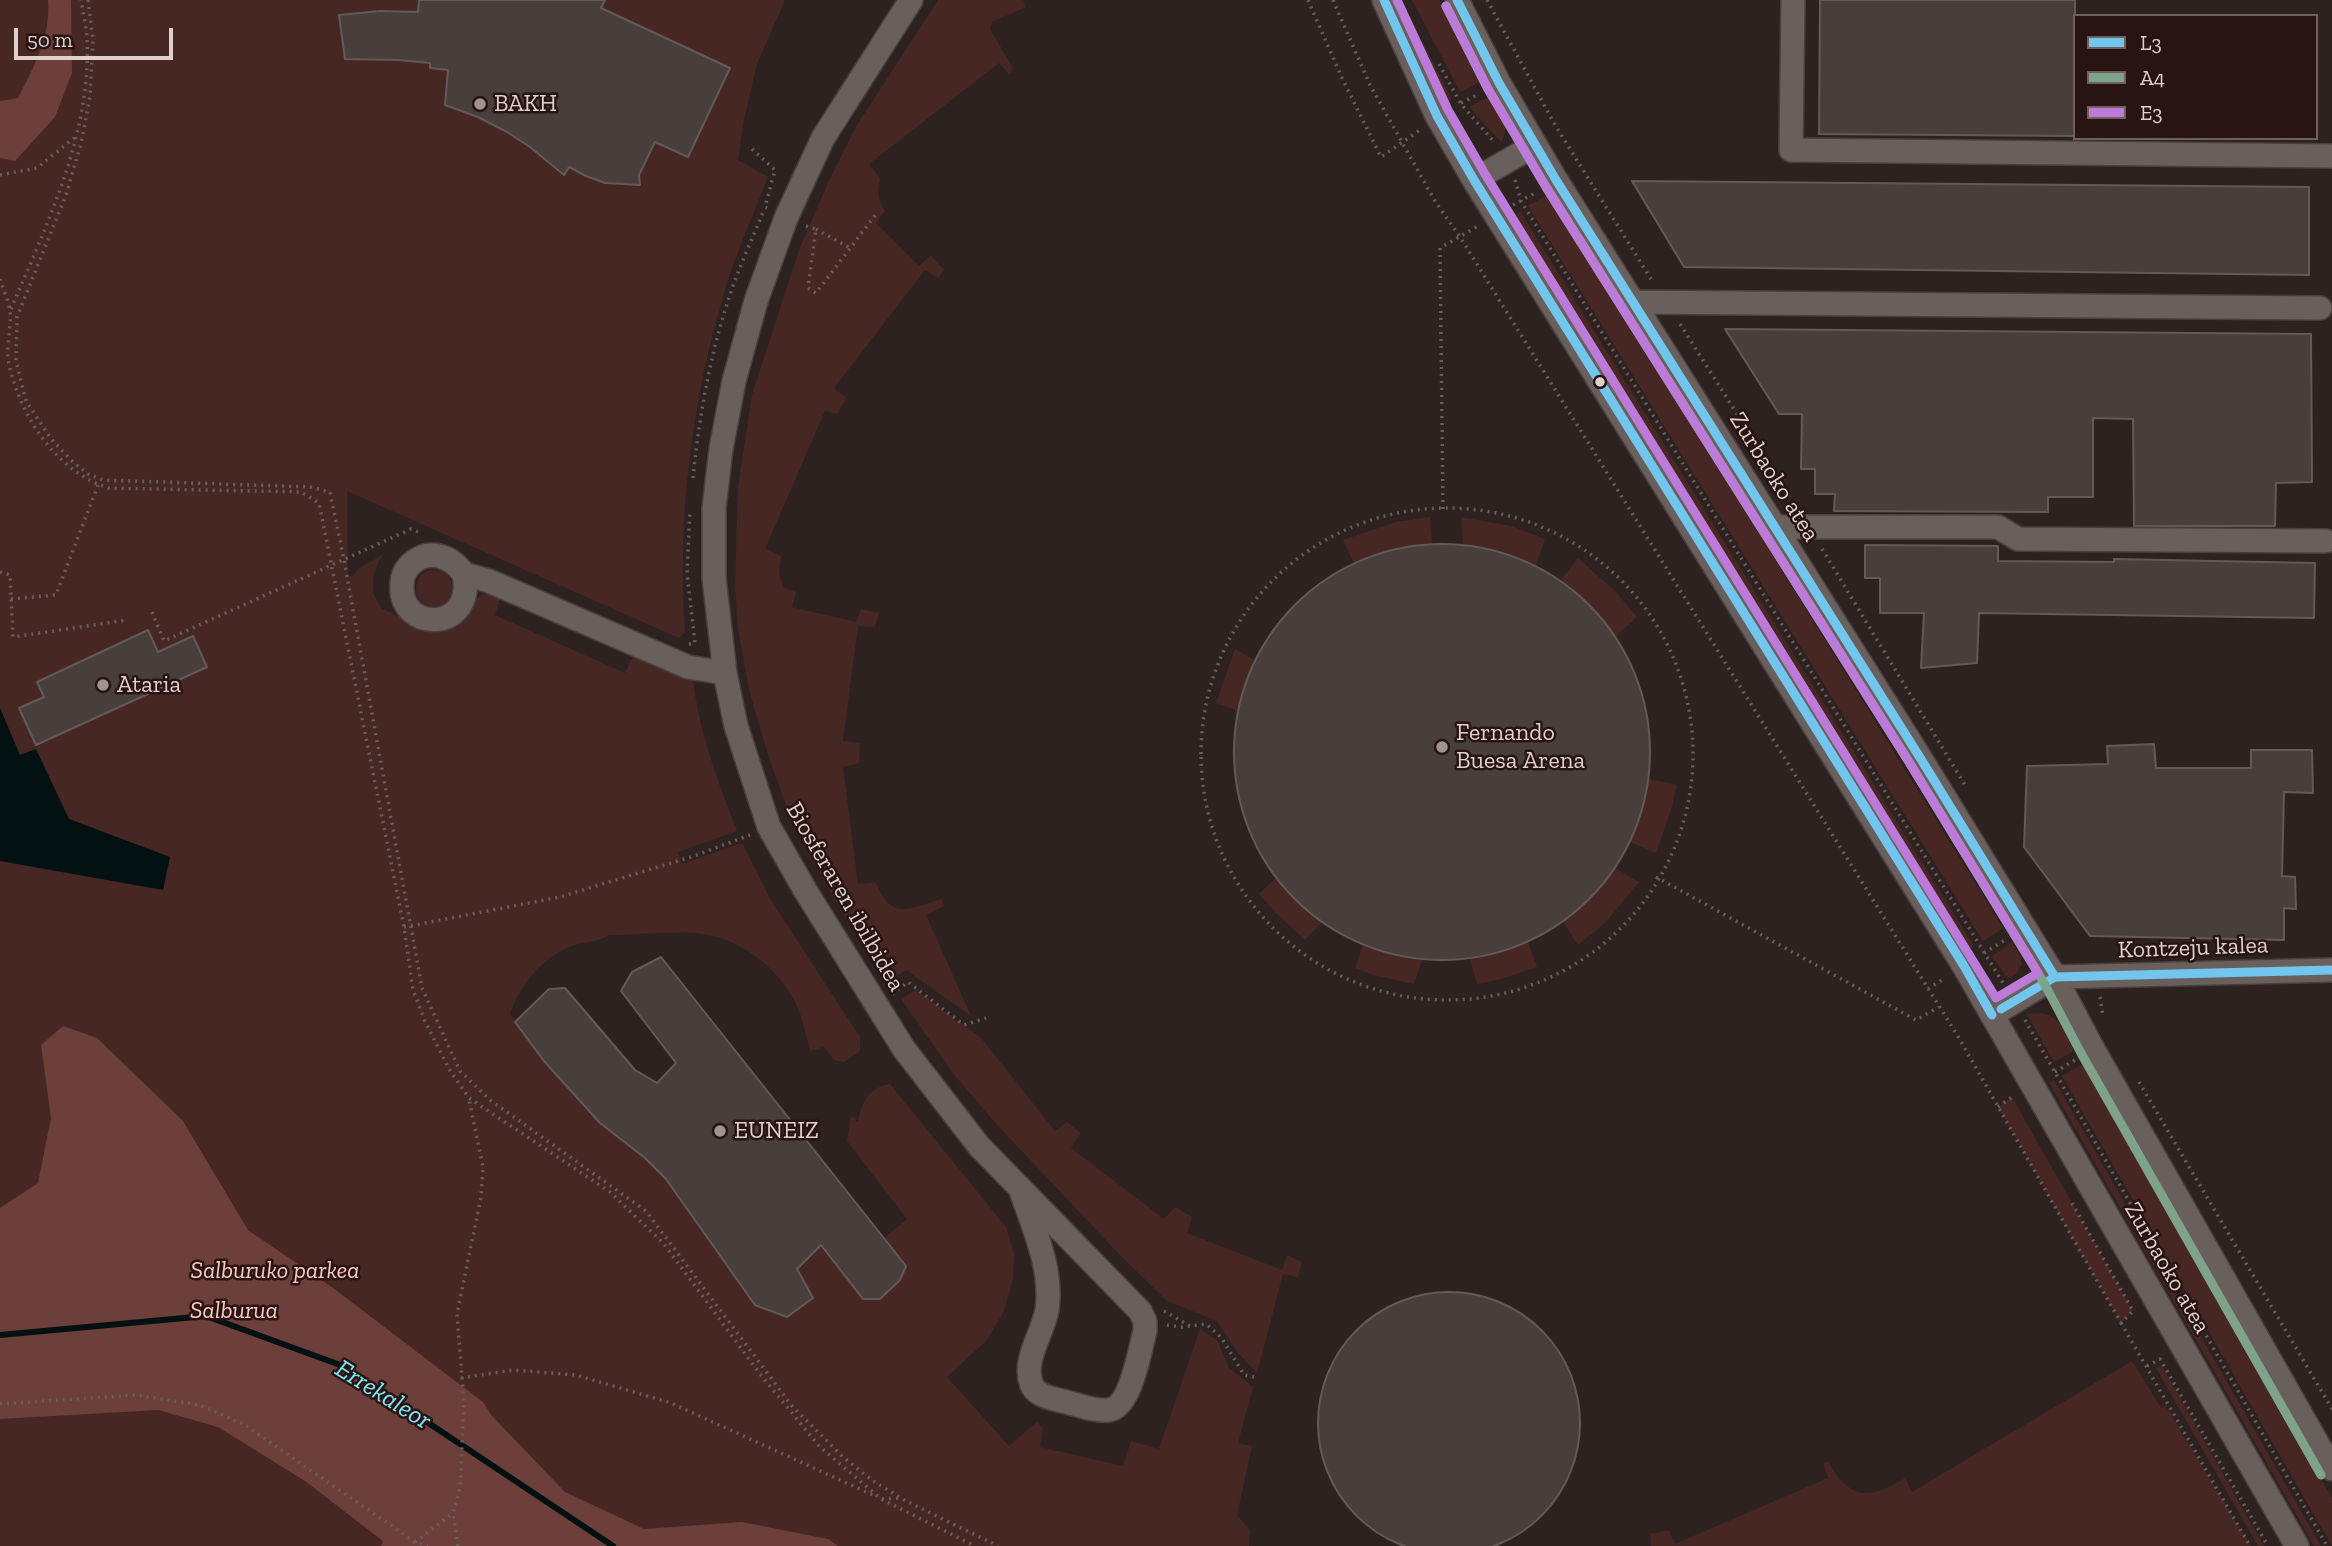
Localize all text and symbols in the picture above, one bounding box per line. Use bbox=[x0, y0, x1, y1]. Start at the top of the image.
scale bar bbox=[18, 14, 177, 58]
legend bbox=[2073, 14, 2318, 140]
text: 50 m bbox=[27, 27, 73, 52]
text: L3 bbox=[2140, 30, 2162, 55]
text: A4 bbox=[2140, 65, 2165, 90]
place label: BAKH bbox=[494, 90, 557, 118]
marker: BAKH bbox=[472, 96, 488, 112]
text: E3 bbox=[2140, 100, 2163, 125]
unlabelled marker bbox=[1593, 375, 1607, 389]
street label: Zurbaoko atea bbox=[1723, 407, 1825, 547]
place label: Ataria bbox=[117, 671, 181, 699]
marker: Ataria bbox=[95, 677, 111, 693]
place label: Fernando Buesa Arena bbox=[1456, 719, 1585, 775]
marker: Fernando Buesa Arena bbox=[1434, 739, 1450, 755]
street label: Biosferaren ibilbidea bbox=[779, 797, 911, 997]
street label: Kontzeju kalea bbox=[2117, 931, 2269, 965]
place label: EUNEIZ bbox=[734, 1117, 819, 1145]
marker: EUNEIZ bbox=[712, 1123, 728, 1139]
street label: Zurbaoko atea bbox=[2118, 1197, 2216, 1339]
park label: Salburuko parkea bbox=[191, 1257, 359, 1285]
park label: Salburua bbox=[190, 1297, 278, 1325]
water label: Errekaleor bbox=[329, 1353, 437, 1437]

